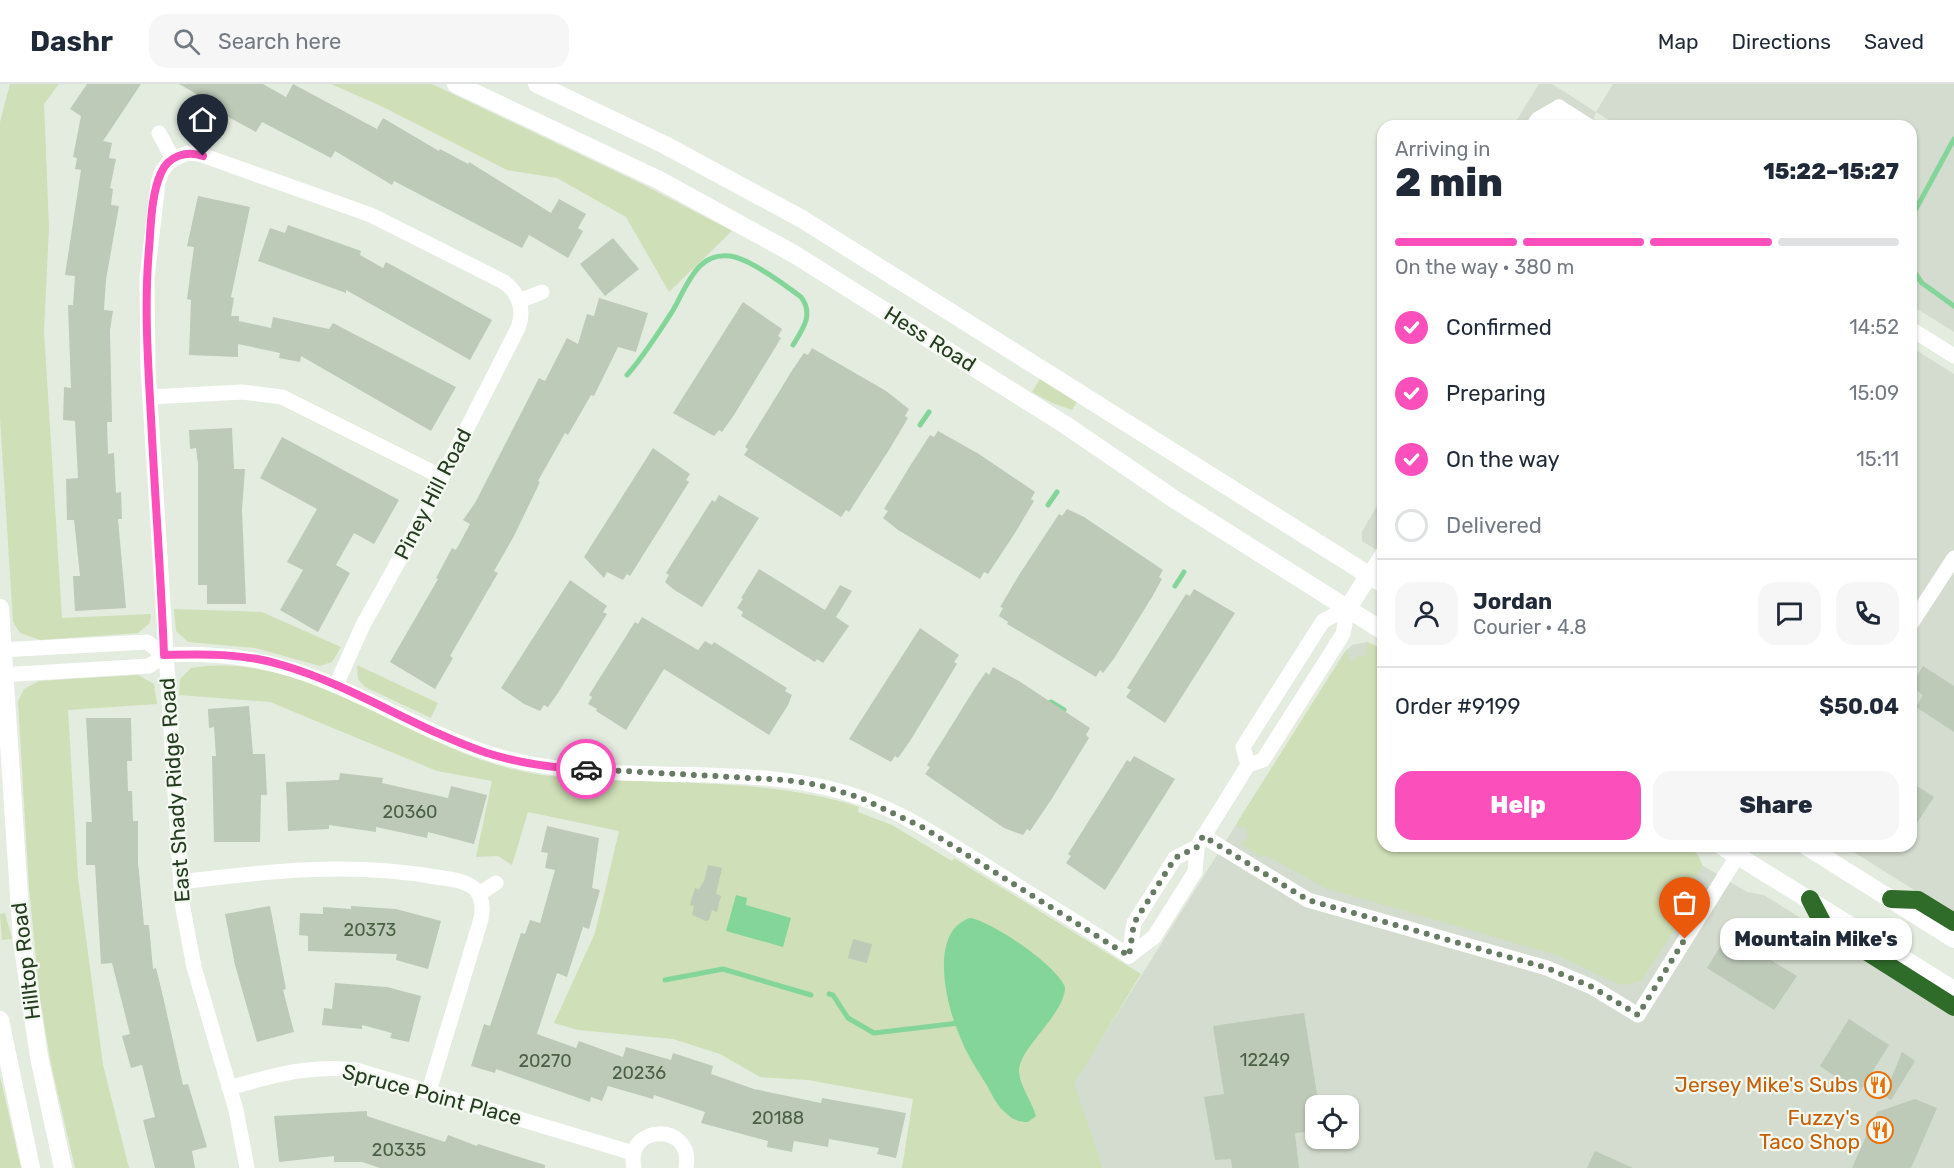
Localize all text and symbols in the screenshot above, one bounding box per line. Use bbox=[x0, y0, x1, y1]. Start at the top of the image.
search box bbox=[149, 14, 569, 68]
text: Dashr bbox=[30, 25, 113, 58]
icon: search bbox=[170, 25, 203, 58]
text: Search here bbox=[218, 28, 341, 55]
text: Map bbox=[1658, 29, 1699, 54]
text: Directions bbox=[1732, 29, 1831, 54]
text: Saved bbox=[1864, 29, 1924, 54]
pin bbox=[177, 94, 228, 156]
icon: home bbox=[186, 103, 219, 136]
text: Arriving in bbox=[1395, 137, 1490, 161]
text: 15:22–15:27 bbox=[1763, 158, 1899, 185]
text: 2 min bbox=[1395, 160, 1503, 206]
text: On the way · 380 m bbox=[1395, 255, 1574, 279]
street label: Hess Road bbox=[880, 301, 981, 376]
icon: check bbox=[1395, 311, 1428, 344]
text: Confirmed bbox=[1446, 314, 1552, 341]
text: 14:52 bbox=[1849, 315, 1899, 339]
icon: check bbox=[1395, 377, 1428, 410]
text: Preparing bbox=[1446, 380, 1546, 407]
text: 15:09 bbox=[1849, 381, 1899, 405]
street label: Piney Hill Road bbox=[389, 424, 476, 564]
icon: check bbox=[1395, 443, 1428, 476]
text: On the way bbox=[1446, 446, 1560, 473]
text: 15:11 bbox=[1856, 447, 1899, 471]
text: Delivered bbox=[1446, 512, 1542, 539]
button: person bbox=[1395, 582, 1458, 645]
button: chat bbox=[1758, 582, 1821, 645]
button: phone bbox=[1836, 582, 1899, 645]
text: Jordan bbox=[1473, 588, 1552, 615]
text: Courier · 4.8 bbox=[1473, 615, 1587, 639]
street label: East Shady Ridge Road bbox=[154, 677, 195, 903]
text: Order #9199 bbox=[1395, 693, 1521, 720]
text: $50.04 bbox=[1819, 693, 1899, 720]
courier bbox=[556, 739, 616, 799]
icon: car bbox=[570, 753, 603, 786]
button: Help bbox=[1395, 771, 1641, 840]
button: Share bbox=[1653, 771, 1899, 840]
house number: 20360 bbox=[382, 801, 438, 823]
pin bbox=[1659, 877, 1710, 939]
icon: bag bbox=[1668, 886, 1701, 919]
street label: Hilltop Road bbox=[6, 901, 45, 1021]
callout: Mountain Mike's bbox=[1721, 918, 1913, 960]
house number: 20373 bbox=[344, 919, 396, 941]
text: Mountain Mike's bbox=[1734, 927, 1898, 951]
house number: 12249 bbox=[1240, 1049, 1290, 1071]
house number: 20270 bbox=[518, 1050, 572, 1072]
street label: Spruce Point Place bbox=[340, 1059, 525, 1130]
house number: 20236 bbox=[612, 1062, 666, 1084]
restaurant icon: Jersey Mike's Subs bbox=[1863, 1070, 1893, 1100]
place label: Jersey Mike's Subs bbox=[1675, 1072, 1858, 1097]
map controls bbox=[1305, 1095, 1359, 1149]
button: locate bbox=[1305, 1095, 1359, 1149]
place label: Fuzzy's Taco Shop bbox=[1759, 1105, 1860, 1154]
house number: 20188 bbox=[752, 1107, 804, 1129]
restaurant icon: Fuzzy's Taco Shop bbox=[1865, 1115, 1895, 1145]
house number: 20335 bbox=[372, 1139, 426, 1161]

